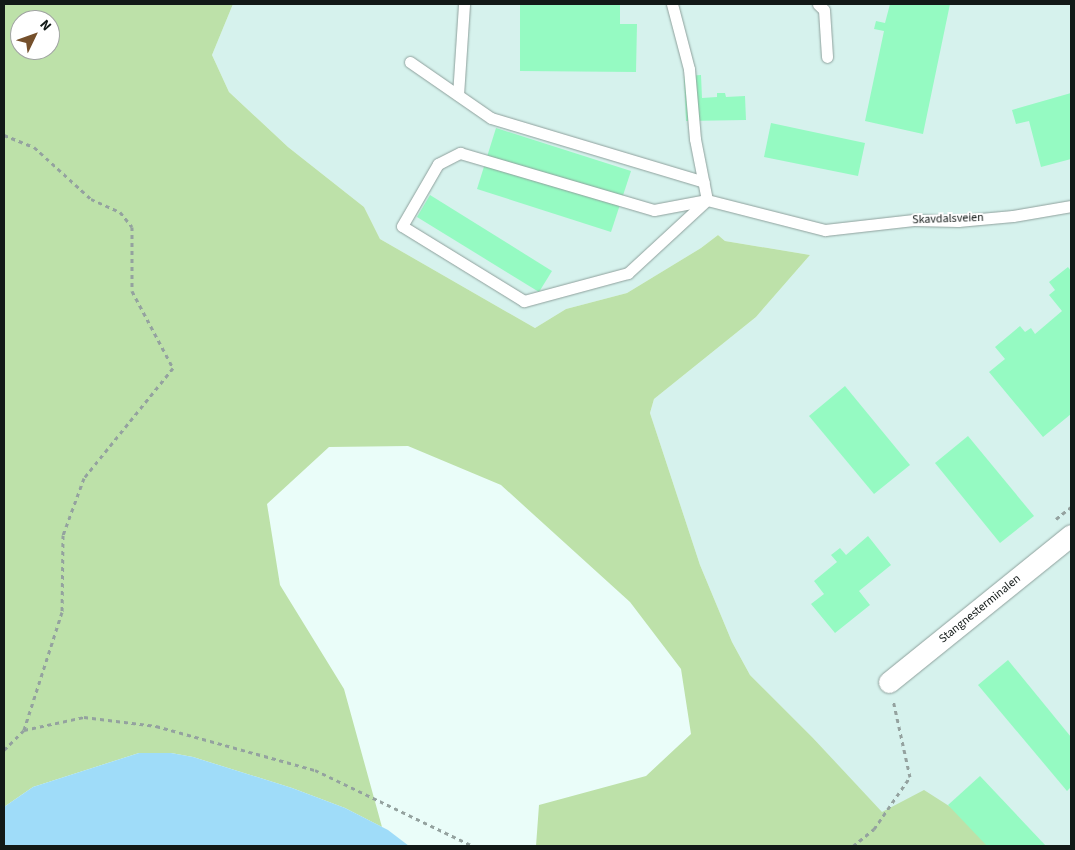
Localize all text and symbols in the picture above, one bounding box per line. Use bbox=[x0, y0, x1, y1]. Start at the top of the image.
north arrow bbox=[10, 10, 60, 60]
text: N bbox=[35, 15, 56, 36]
street label: Skavdalsveien bbox=[912, 211, 984, 227]
street label: Stangnesterminalen bbox=[936, 572, 1024, 646]

